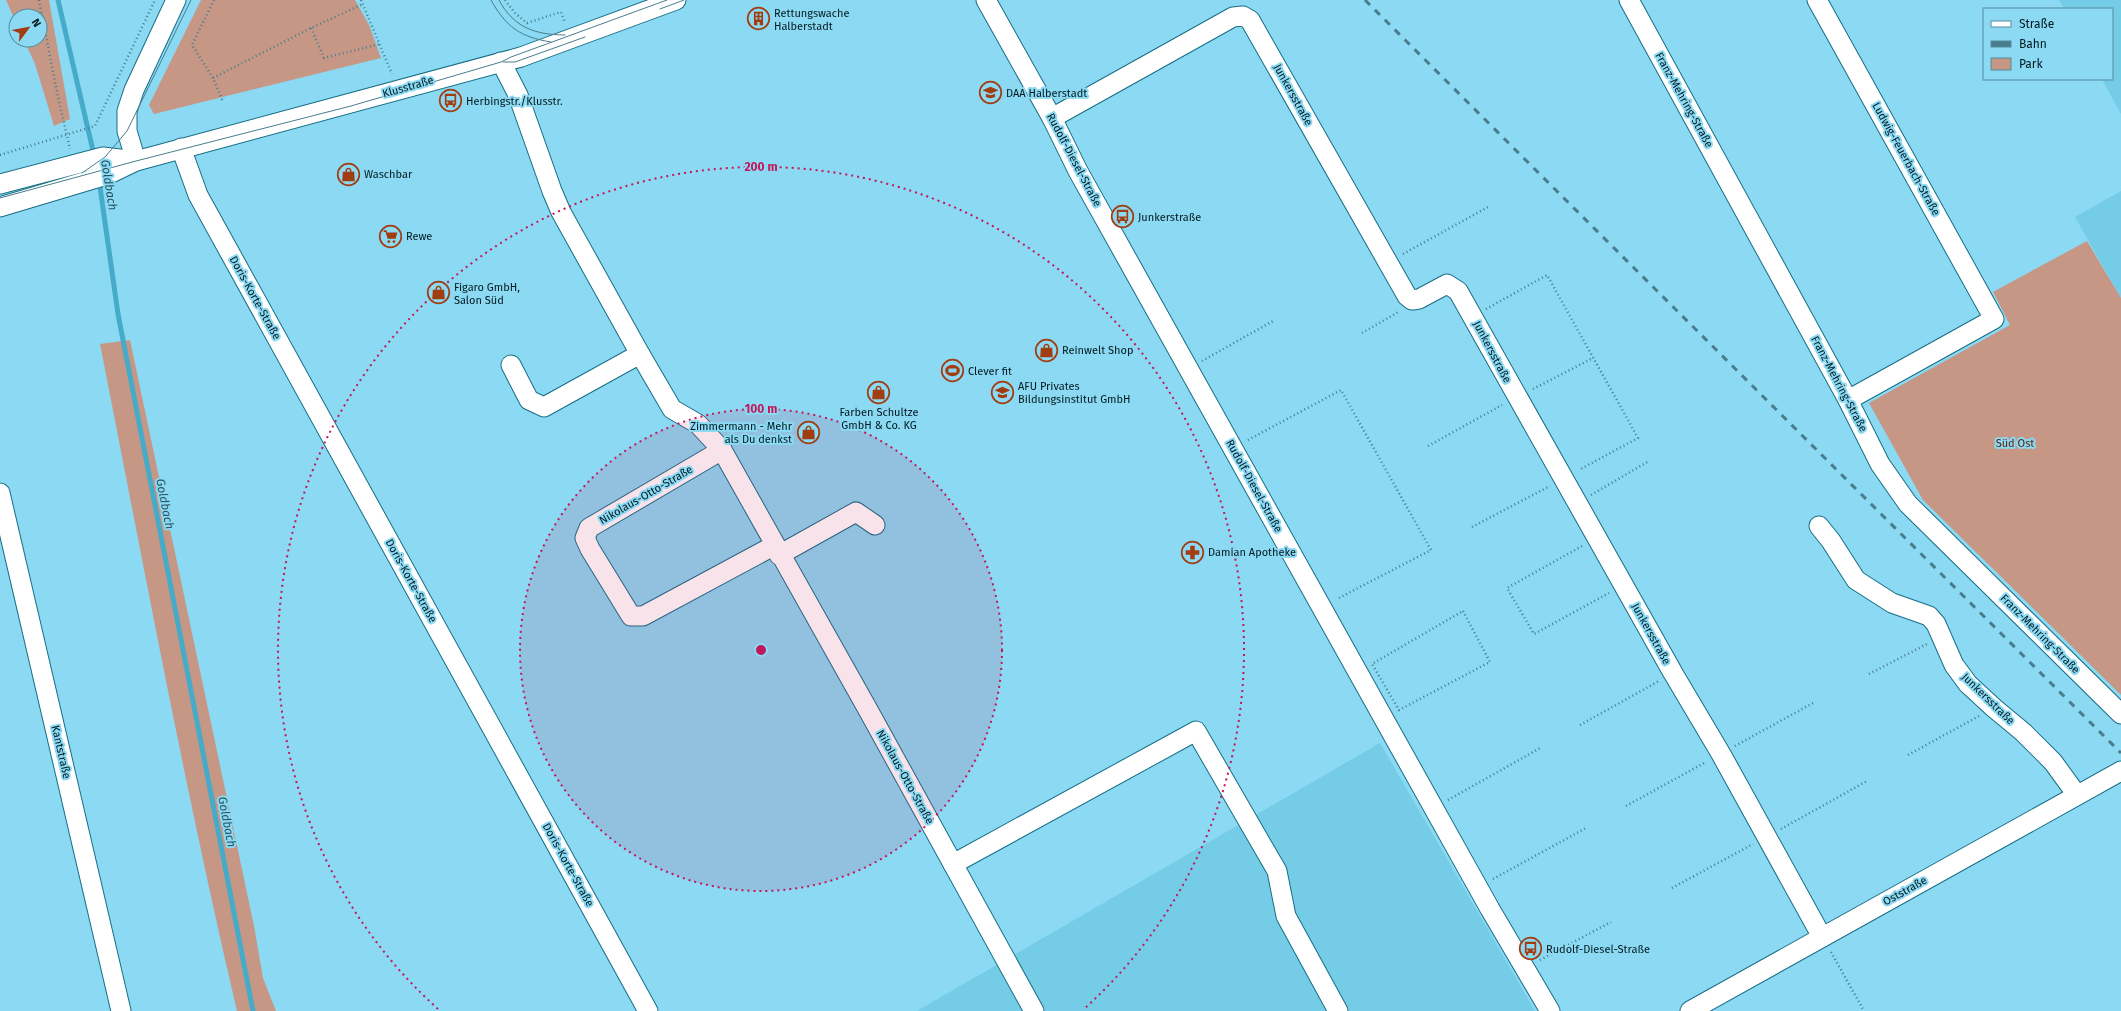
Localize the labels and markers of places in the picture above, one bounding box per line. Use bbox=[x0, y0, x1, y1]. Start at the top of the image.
building icon: Rettungswache Halberstadt bbox=[745, 6, 771, 32]
place label: Rettungswache Halberstadt bbox=[774, 7, 849, 33]
school or university icon: DAA Halberstadt bbox=[977, 80, 1003, 106]
place label: DAA Halberstadt bbox=[1006, 87, 1087, 100]
bus stop icon: Herbingstr./Klusstr. bbox=[438, 88, 464, 114]
place label: Herbingstr./Klusstr. bbox=[466, 95, 563, 108]
shop icon: Waschbar bbox=[336, 161, 362, 187]
place label: Waschbar bbox=[364, 168, 413, 181]
bus stop icon: Junkerstraße bbox=[1109, 204, 1135, 230]
place label: Junkerstraße bbox=[1138, 211, 1201, 224]
supermarket icon: Rewe bbox=[378, 223, 404, 249]
place label: Rewe bbox=[406, 230, 432, 243]
shop icon: Figaro GmbH, Salon Süd bbox=[425, 280, 451, 306]
place label: Figaro GmbH, Salon Süd bbox=[454, 281, 520, 307]
shop icon: Reinwelt Shop bbox=[1033, 337, 1059, 363]
place label: Reinwelt Shop bbox=[1062, 344, 1133, 357]
sports icon: Clever fit bbox=[939, 358, 965, 384]
place label: Clever fit bbox=[968, 365, 1012, 378]
shop icon: Farben Schultze GmbH & Co. KG bbox=[866, 379, 892, 405]
school or university icon: AFU Privates Bildungsinstitut GmbH bbox=[990, 379, 1016, 405]
place label: AFU Privates Bildungsinstitut GmbH bbox=[1018, 380, 1131, 406]
place label: Farben Schultze GmbH & Co. KG bbox=[840, 406, 918, 432]
shop icon: Zimmermann - Mehr als Du denkst bbox=[795, 419, 821, 445]
place label: Zimmermann - Mehr als Du denkst bbox=[690, 420, 793, 446]
pharmacy icon: Damian Apotheke bbox=[1180, 539, 1206, 565]
place label: Damian Apotheke bbox=[1208, 546, 1296, 559]
centre of rings bbox=[754, 643, 768, 657]
bus stop icon: Rudolf-Diesel-Straße bbox=[1517, 936, 1543, 962]
place label: Rudolf-Diesel-Straße bbox=[1546, 943, 1650, 956]

